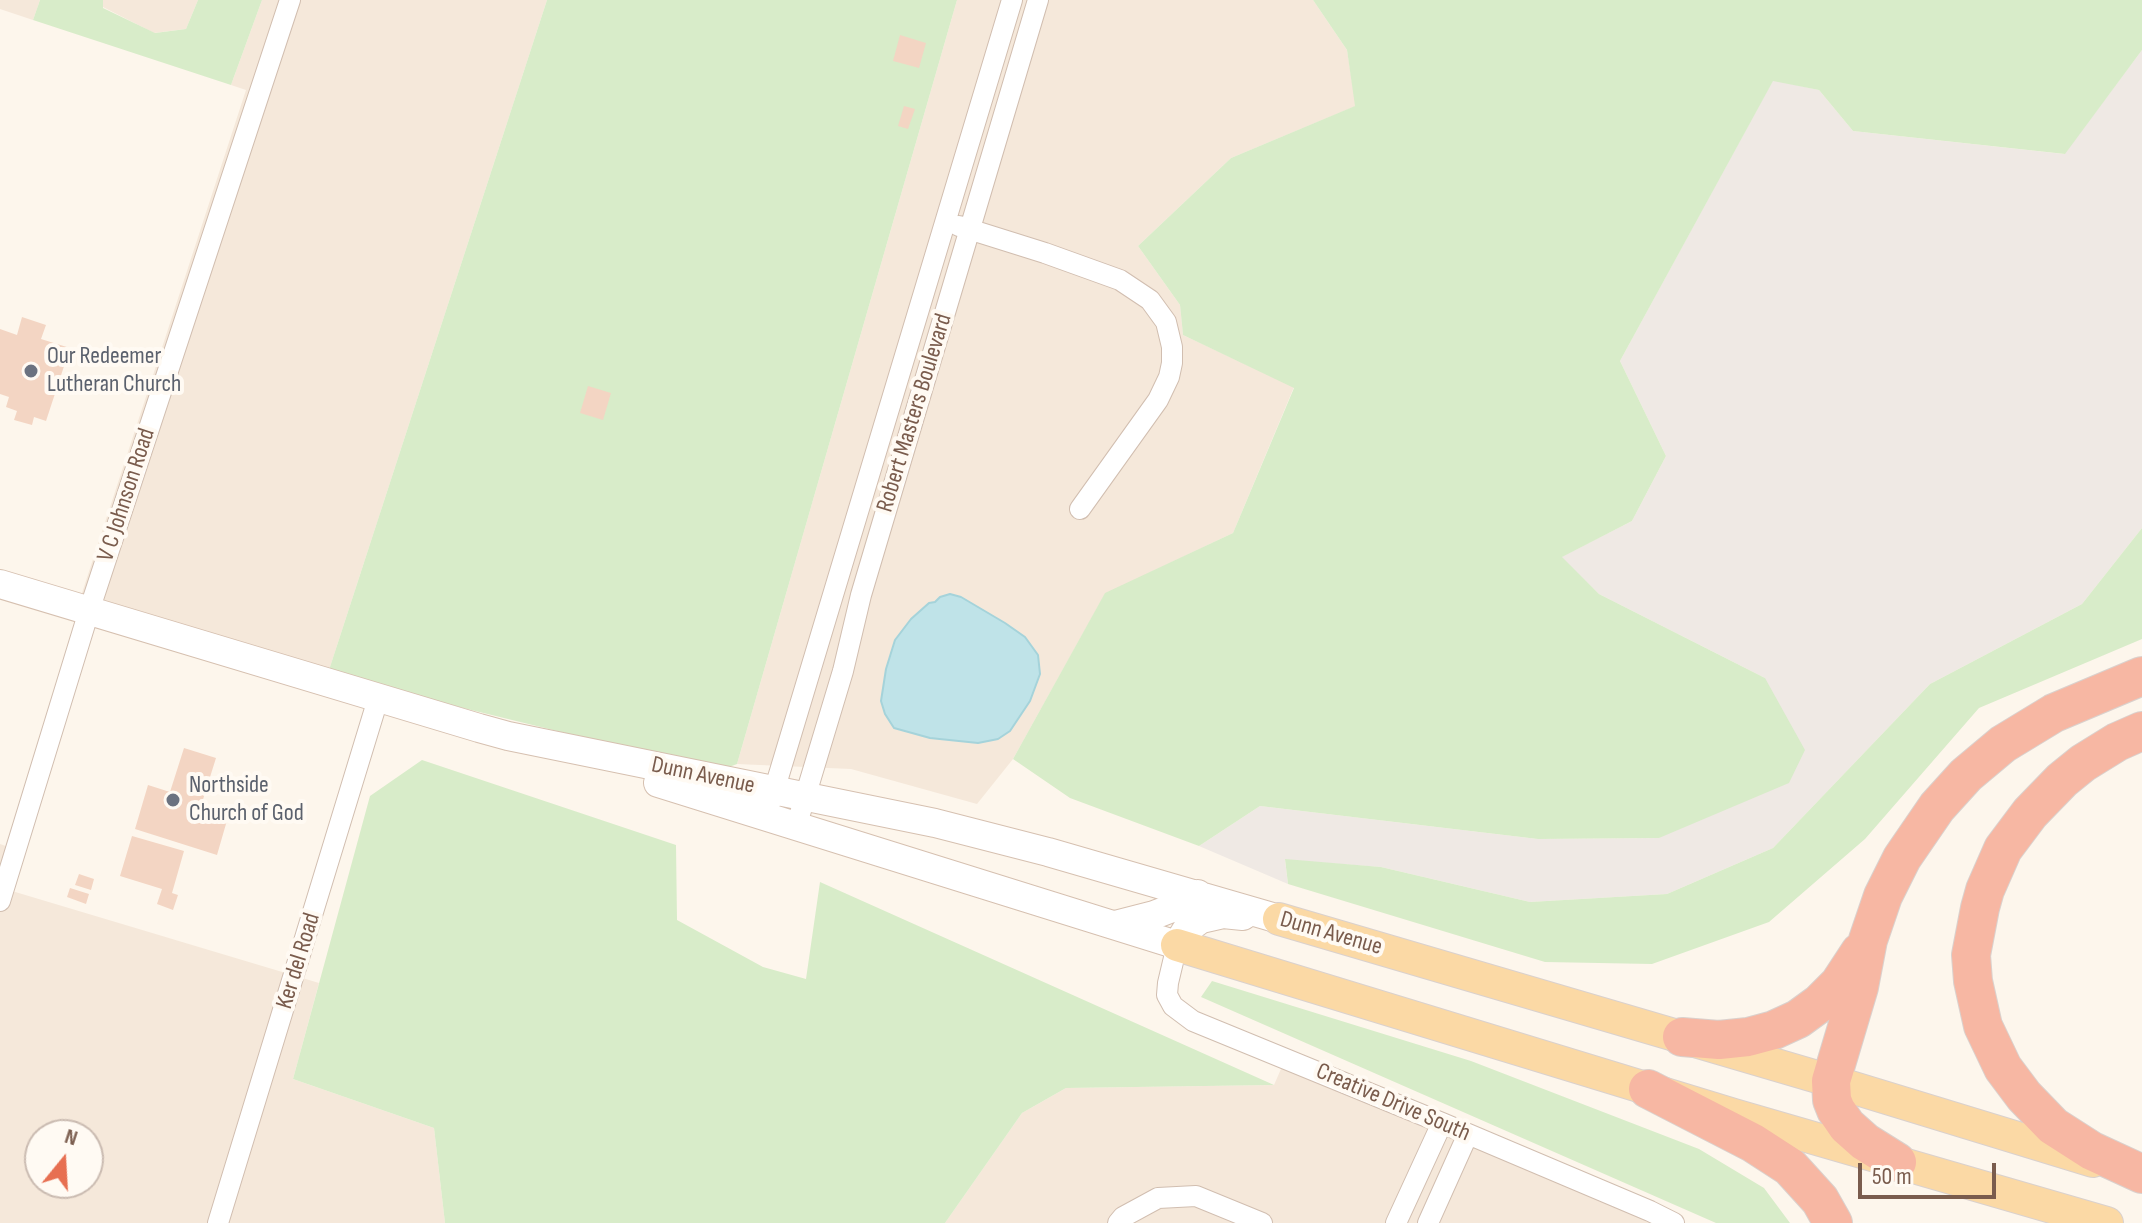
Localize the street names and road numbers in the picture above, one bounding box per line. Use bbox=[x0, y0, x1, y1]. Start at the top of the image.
street label: Robert Masters Boulevard bbox=[871, 310, 959, 516]
street label: V C Johnson Road bbox=[92, 425, 162, 565]
street label: Dunn Avenue bbox=[649, 751, 757, 801]
street label: Dunn Avenue bbox=[1277, 906, 1385, 962]
street label: Ker del Road bbox=[271, 910, 327, 1012]
street label: Creative Drive South bbox=[1311, 1058, 1475, 1148]

